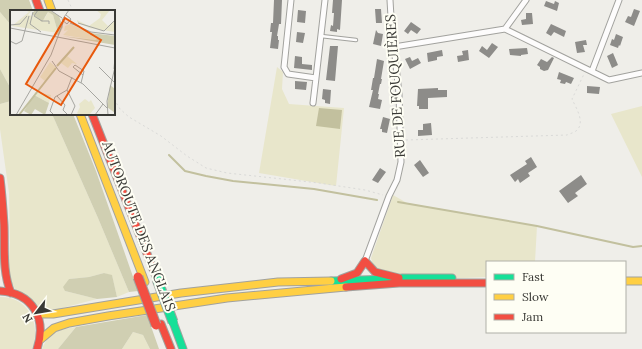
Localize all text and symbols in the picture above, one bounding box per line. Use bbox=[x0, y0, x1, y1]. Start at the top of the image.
inset map bbox=[10, 10, 115, 115]
street label: RUE DE FOUQUIÈRES bbox=[381, 14, 409, 158]
street label: AUTOROUTE DES ANGLAIS bbox=[98, 137, 180, 314]
legend bbox=[486, 261, 626, 333]
text: Fast bbox=[522, 269, 545, 284]
text: Slow bbox=[522, 289, 549, 304]
north arrow bbox=[16, 293, 56, 333]
text: Jam bbox=[521, 309, 543, 324]
text: N bbox=[19, 310, 36, 325]

